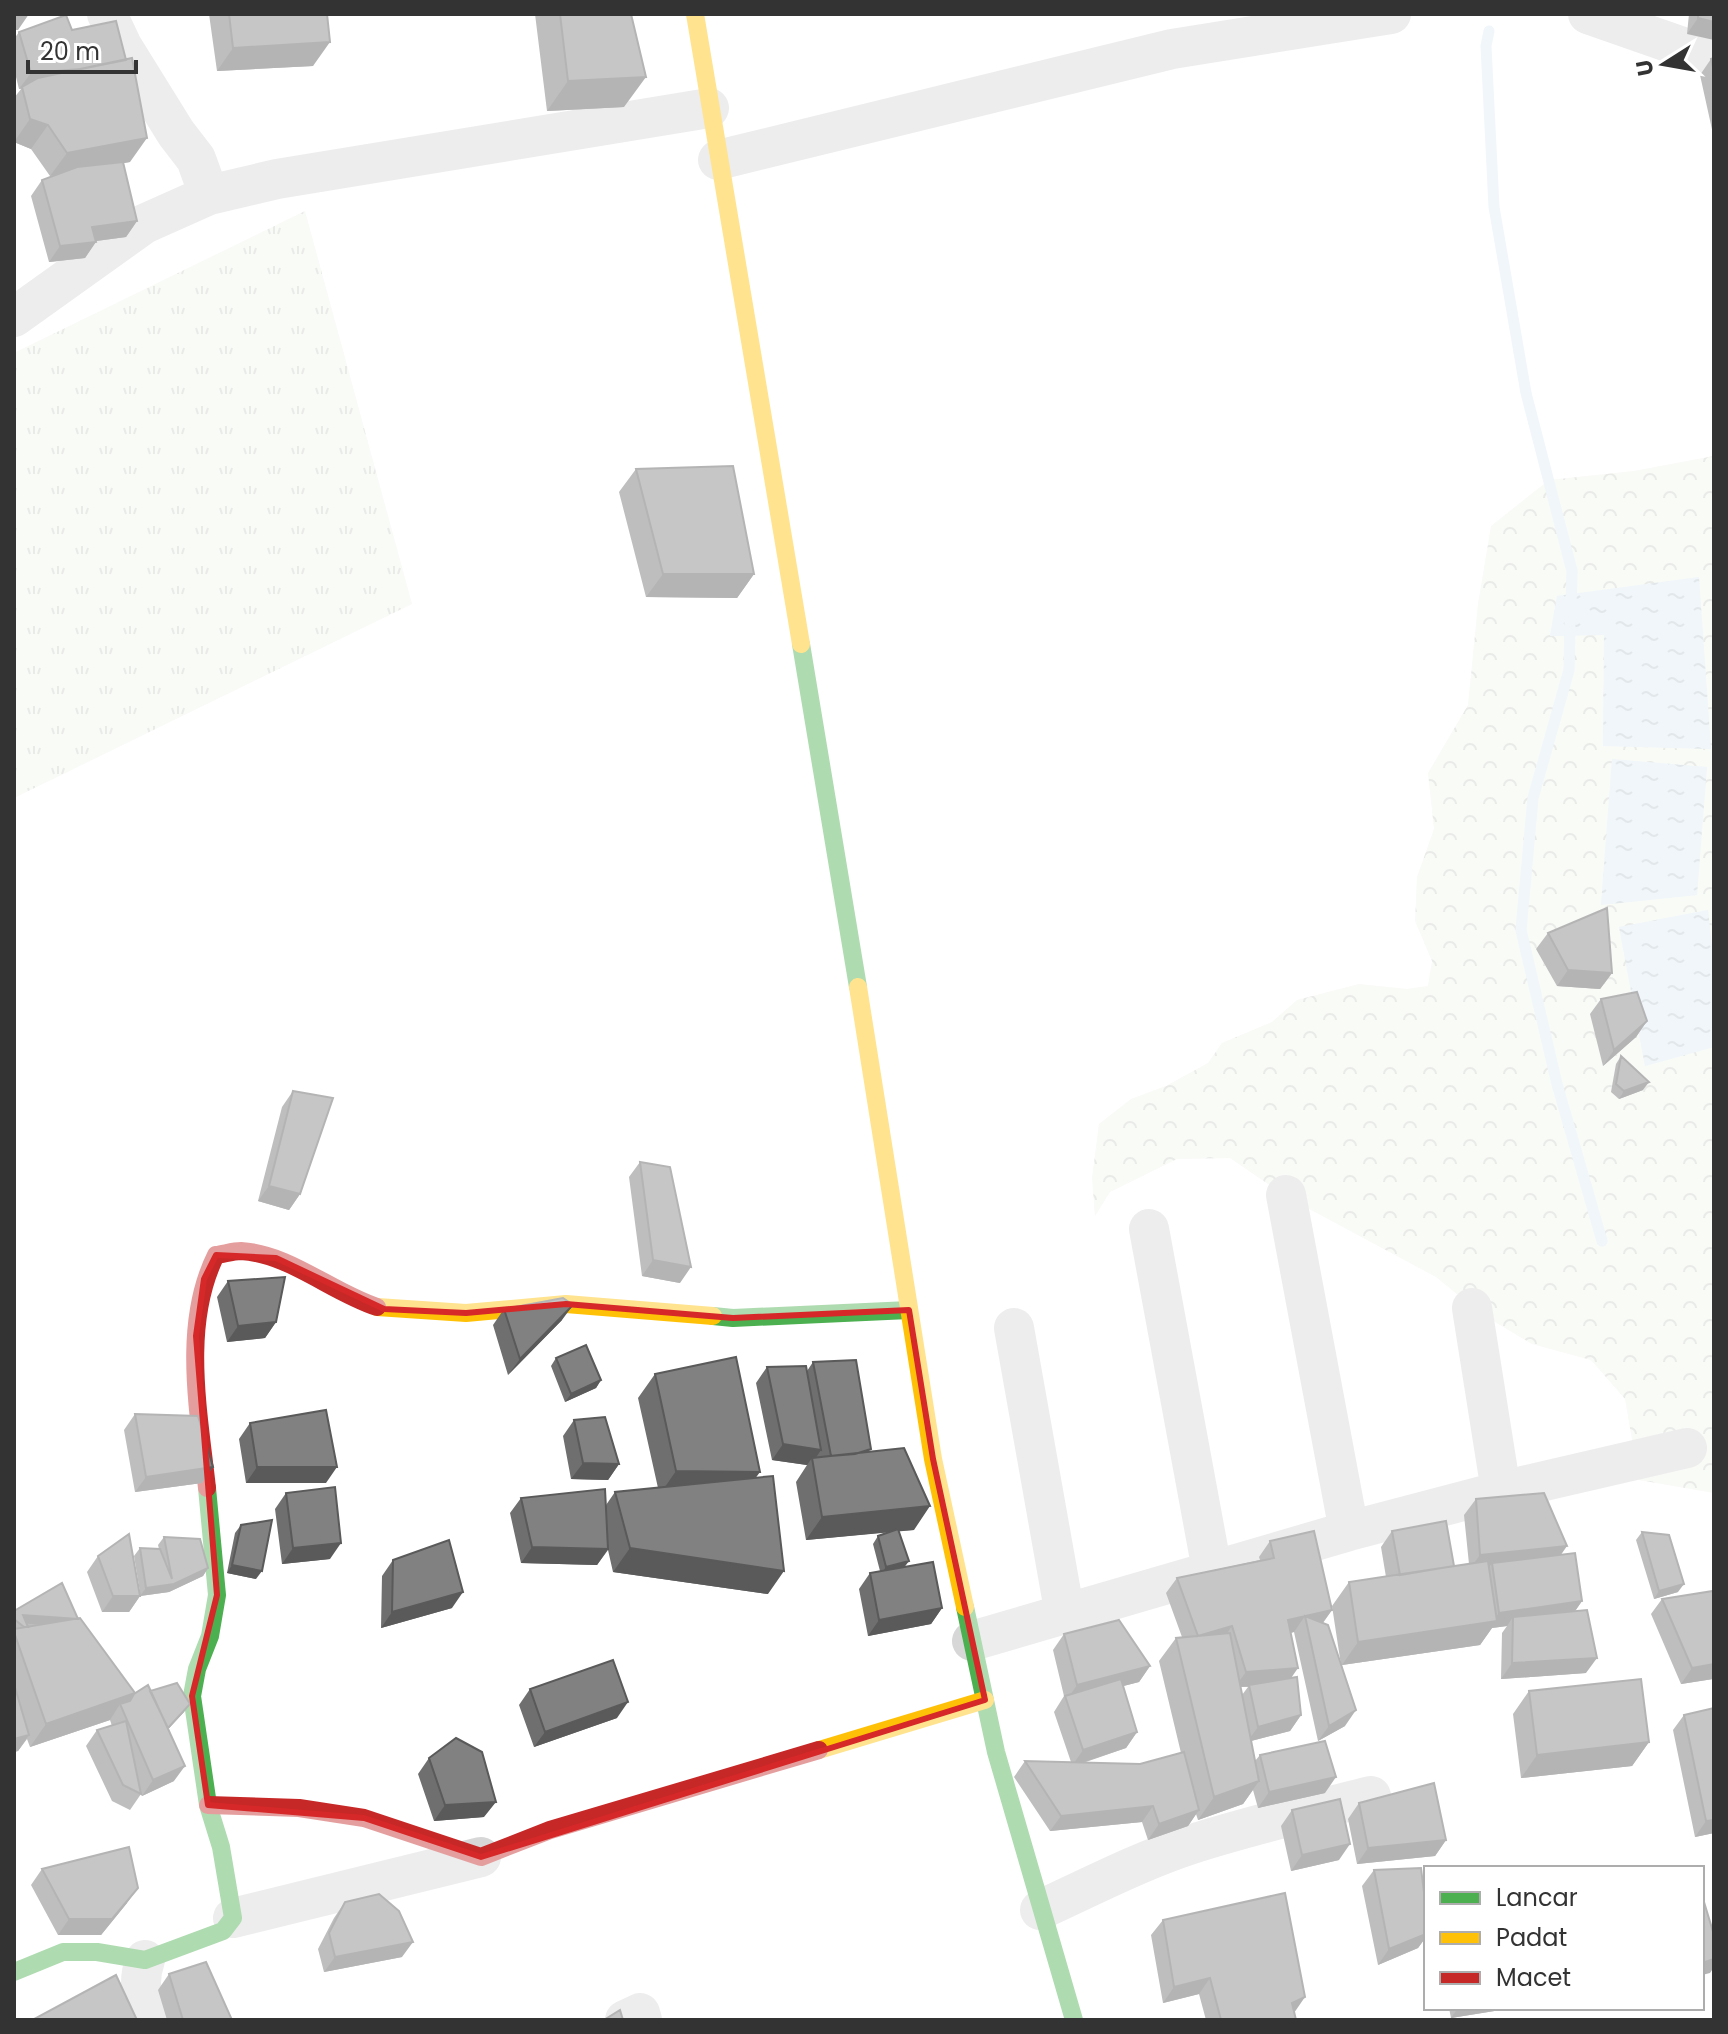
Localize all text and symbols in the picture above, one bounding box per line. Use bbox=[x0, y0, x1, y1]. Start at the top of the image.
scale bar bbox=[28, 24, 136, 74]
north arrow bbox=[1624, 24, 1704, 104]
text: 20 m bbox=[40, 35, 100, 68]
text: U bbox=[1628, 57, 1662, 78]
legend bbox=[1424, 1866, 1704, 2010]
text: Lancar bbox=[1496, 1881, 1578, 1914]
text: Padat bbox=[1496, 1921, 1567, 1954]
text: Macet bbox=[1496, 1961, 1571, 1994]

